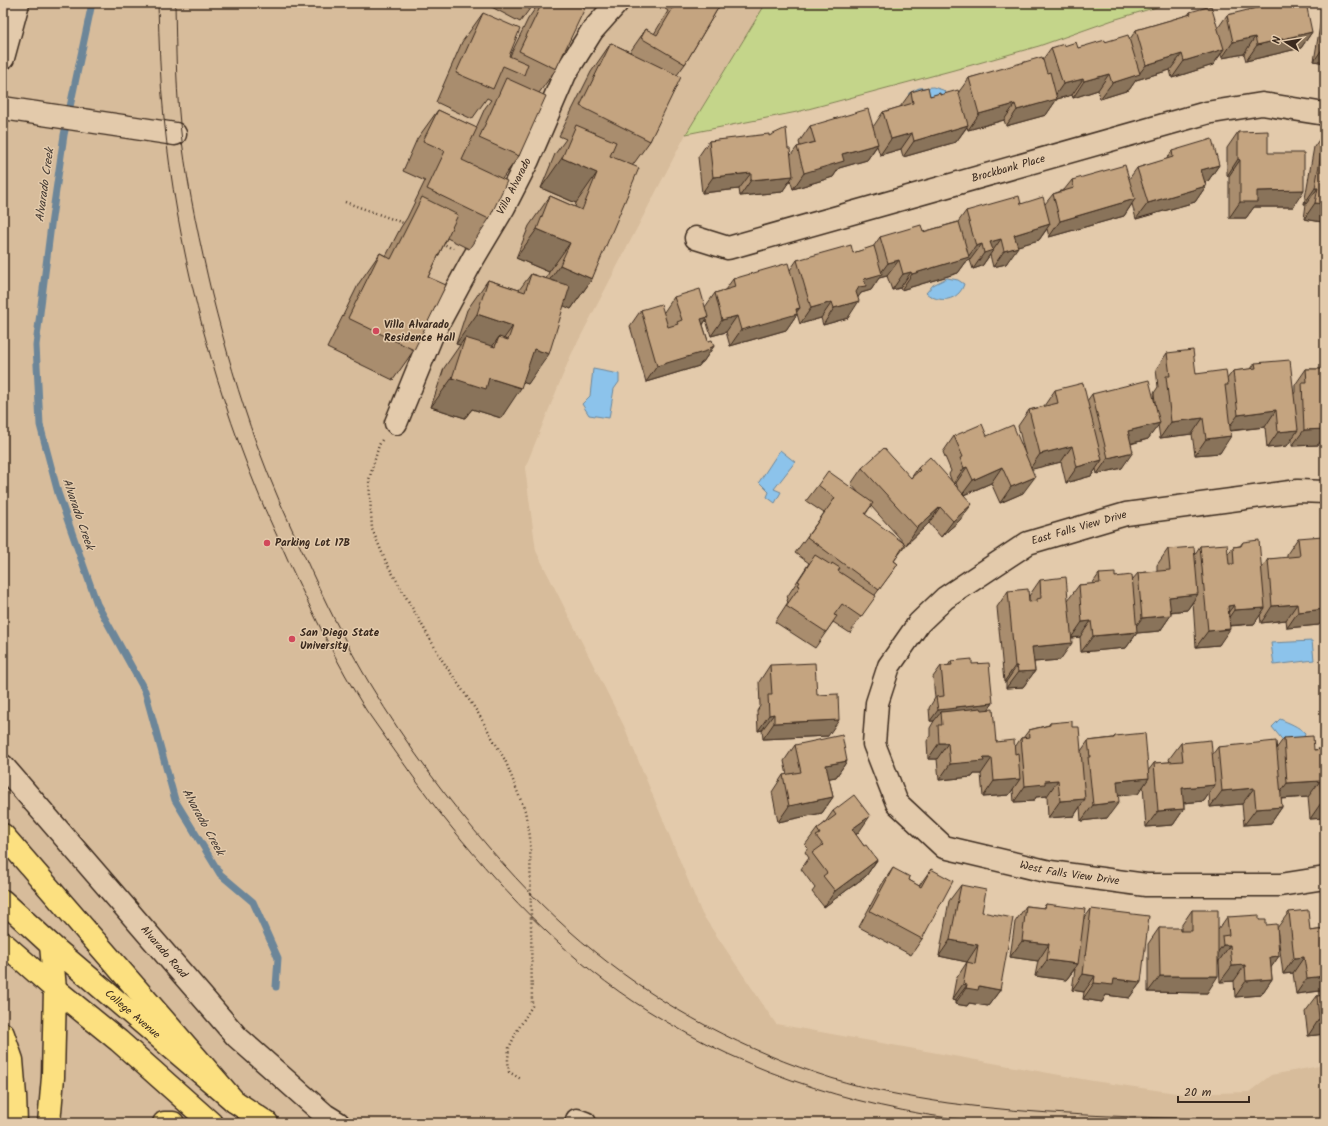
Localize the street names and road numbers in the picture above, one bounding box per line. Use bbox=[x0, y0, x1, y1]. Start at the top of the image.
street label: Brockbank Place bbox=[970, 150, 1048, 188]
street label: Villa Alvarado bbox=[492, 155, 537, 218]
street label: East Falls View Drive bbox=[1029, 506, 1129, 550]
street label: West Falls View Drive bbox=[1018, 856, 1121, 890]
street label: Alvarado Road bbox=[136, 922, 192, 983]
street label: College Avenue bbox=[100, 985, 164, 1044]

